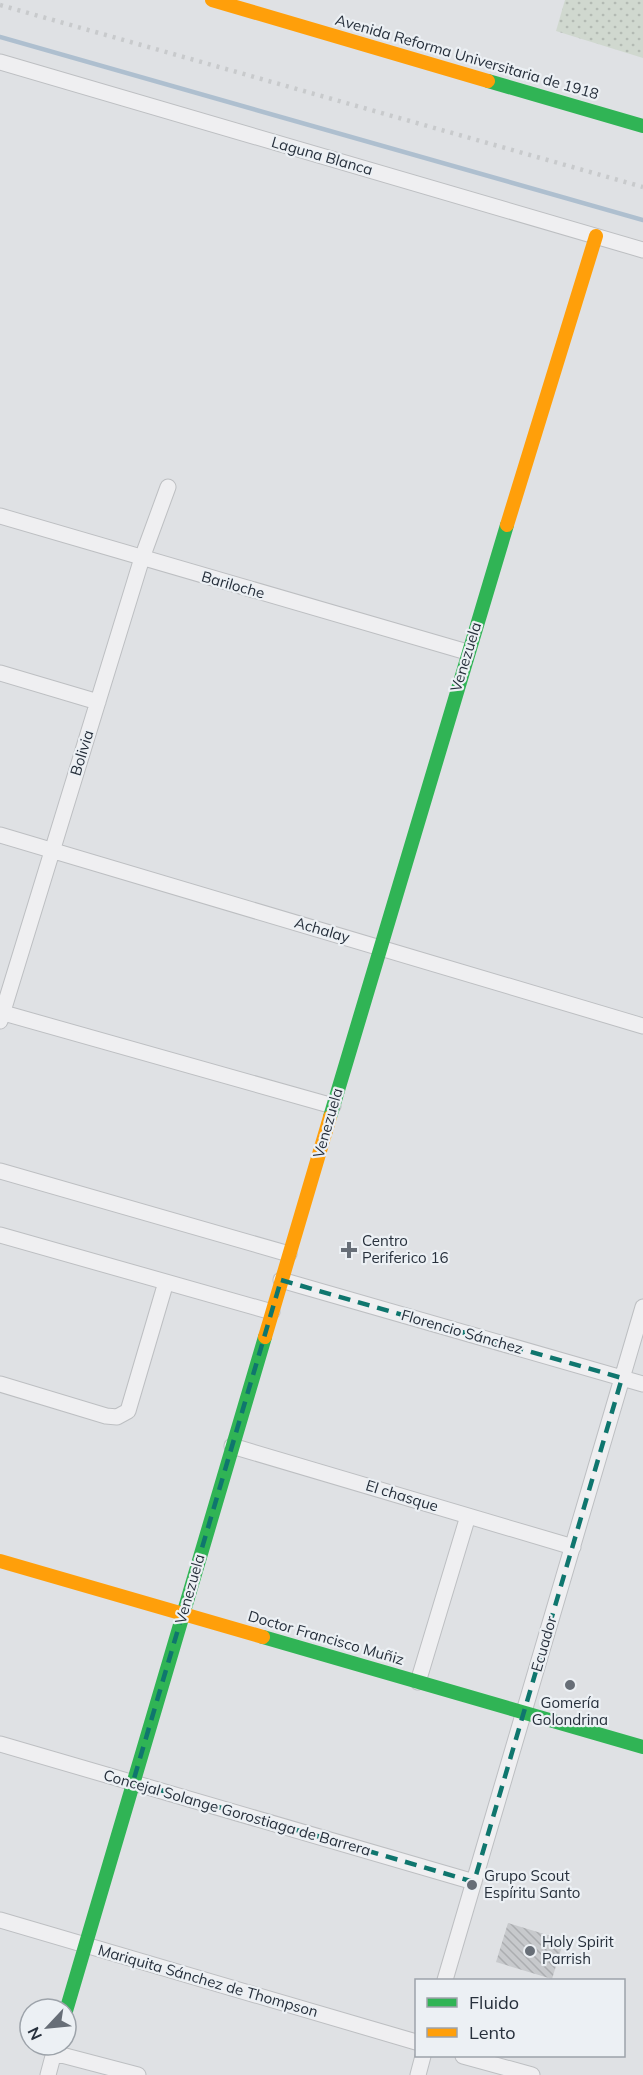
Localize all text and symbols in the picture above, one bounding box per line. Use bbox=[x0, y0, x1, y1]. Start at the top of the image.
street label: Avenida Reforma Universitaria de 1918 bbox=[333, 10, 601, 103]
street label: Laguna Blanca bbox=[269, 132, 375, 179]
street label: Bariloche bbox=[199, 566, 267, 603]
street label: Venezuela bbox=[446, 620, 485, 694]
street label: Bolivia bbox=[66, 728, 97, 778]
street label: Achalay bbox=[292, 913, 352, 946]
street label: Venezuela bbox=[308, 1086, 347, 1160]
place label: Centro Periferico 16 bbox=[362, 1231, 448, 1267]
marker: Centro Periferico 16 bbox=[340, 1241, 358, 1259]
street label: Florencio Sánchez bbox=[399, 1305, 525, 1358]
street label: El chasque bbox=[364, 1476, 441, 1516]
street label: Venezuela bbox=[170, 1552, 209, 1626]
street label: Doctor Francisco Muñiz bbox=[246, 1606, 407, 1669]
street label: Ecuador bbox=[527, 1613, 561, 1674]
marker: Gomería Golondrina bbox=[563, 1678, 577, 1692]
place label: Gomería Golondrina bbox=[532, 1693, 608, 1729]
street label: Concejal Solange Gorostiaga de Barrera bbox=[101, 1765, 373, 1860]
place label: Grupo Scout Espíritu Santo bbox=[484, 1866, 580, 1902]
marker: Grupo Scout Espíritu Santo bbox=[465, 1878, 479, 1892]
place label: Holy Spirit Parrish bbox=[542, 1932, 614, 1968]
street label: Mariquita Sánchez de Thompson bbox=[96, 1940, 320, 2021]
marker: Holy Spirit Parrish bbox=[523, 1944, 537, 1958]
legend bbox=[415, 1979, 625, 2057]
text: Fluido bbox=[469, 1991, 519, 2014]
north arrow bbox=[18, 1997, 78, 2057]
text: Lento bbox=[469, 2021, 516, 2044]
text: N bbox=[23, 2024, 46, 2043]

